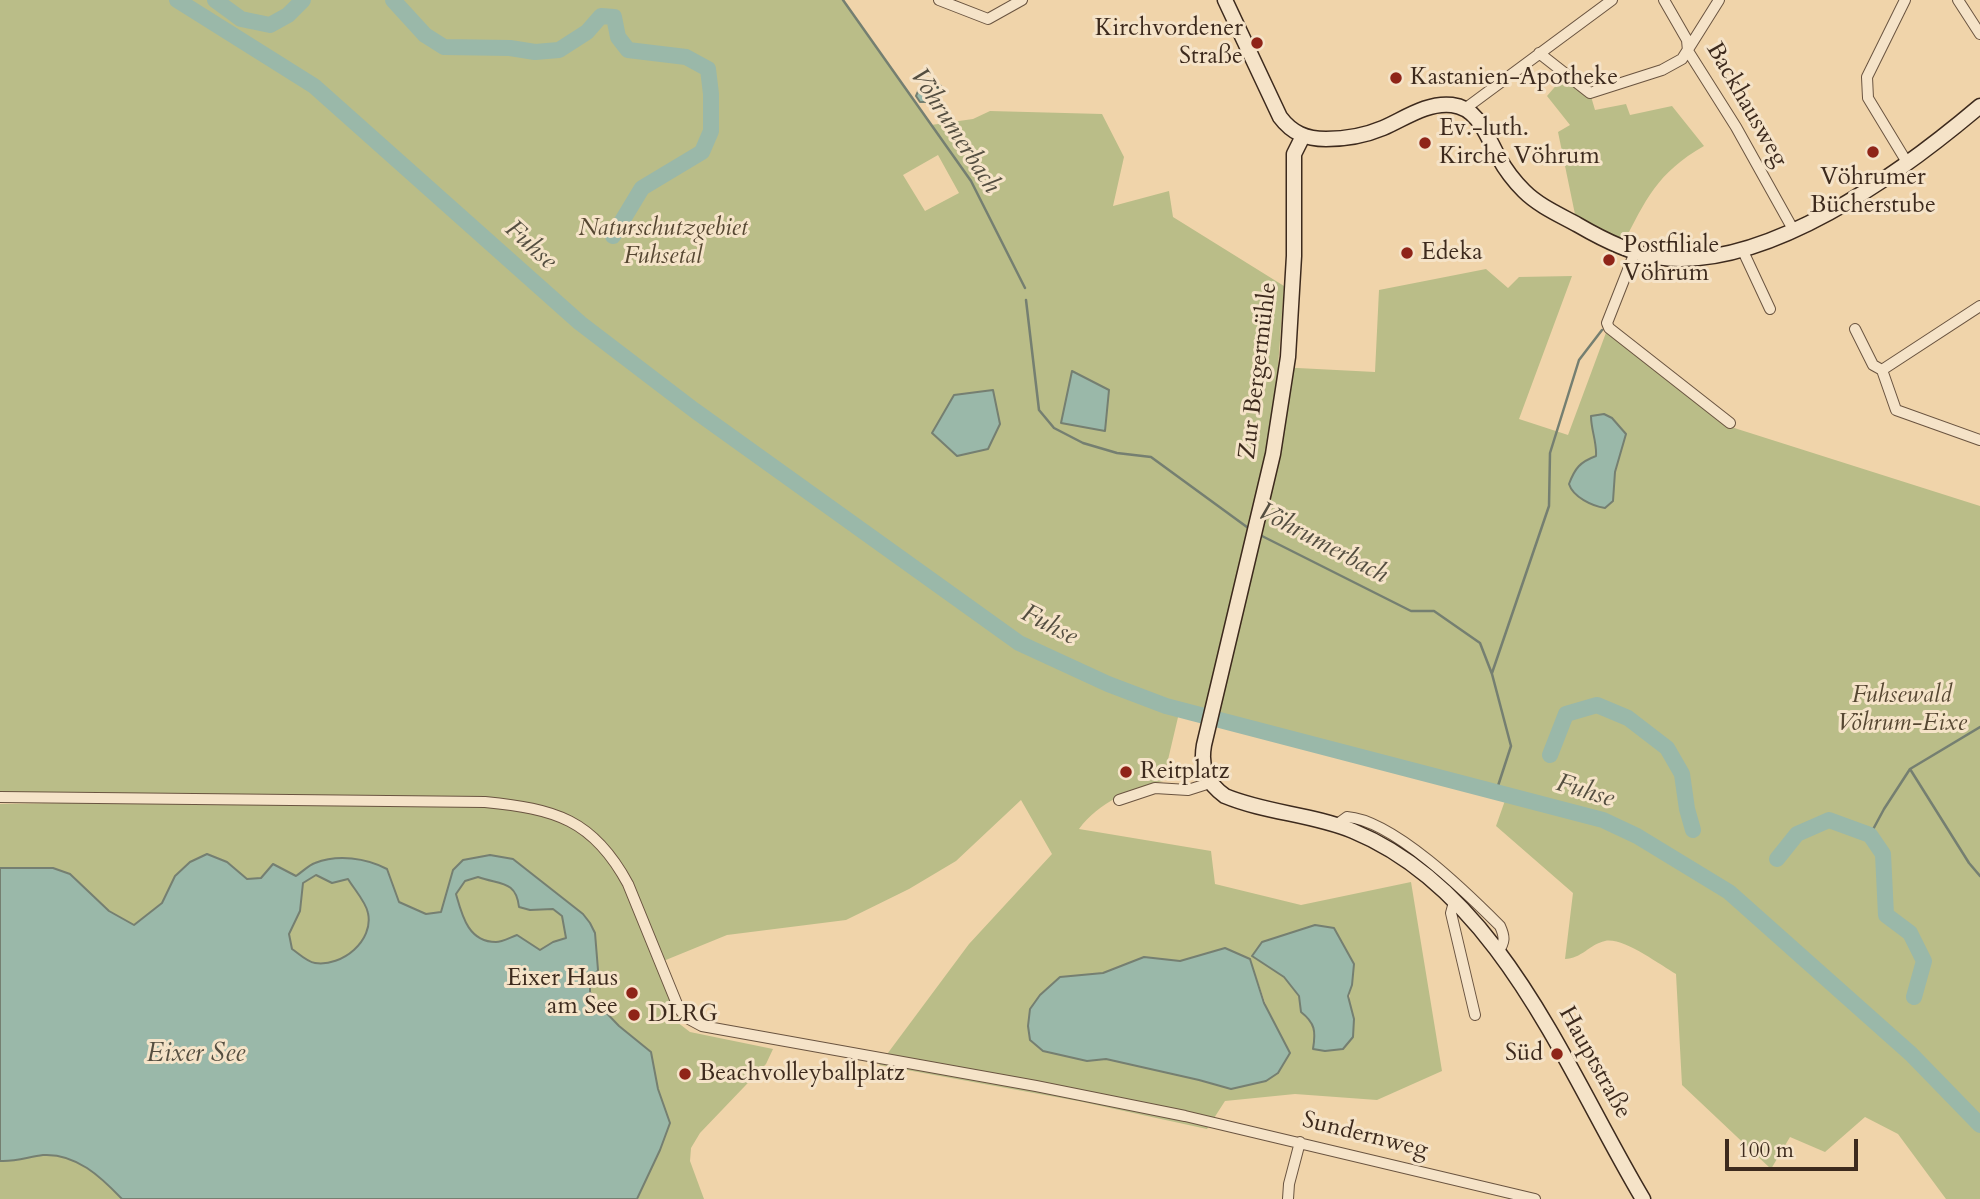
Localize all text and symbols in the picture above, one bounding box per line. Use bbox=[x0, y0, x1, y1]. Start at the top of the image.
place label: Kirchvordener Straße bbox=[1095, 15, 1243, 71]
marker: Kirchvordener Straße bbox=[1249, 35, 1265, 51]
street label: Backhausweg bbox=[1699, 38, 1793, 172]
water label: Vöhrumerbach bbox=[902, 62, 1006, 200]
place label: Kastanien-Apotheke bbox=[1410, 64, 1618, 92]
marker: Kastanien-Apotheke bbox=[1388, 70, 1404, 86]
place label: Ev.-luth. Kirche Vöhrum bbox=[1439, 115, 1600, 171]
marker: Ev.-luth. Kirche Vöhrum bbox=[1417, 135, 1433, 151]
marker: Vöhrumer Bücherstube bbox=[1865, 144, 1881, 160]
place label: Vöhrumer Bücherstube bbox=[1810, 164, 1936, 220]
water label: Fuhse bbox=[498, 215, 562, 277]
park label: Naturschutzgebiet Fuhsetal bbox=[579, 215, 747, 271]
place label: Postfiliale Vöhrum bbox=[1623, 232, 1720, 288]
place label: Edeka bbox=[1421, 239, 1483, 267]
marker: Edeka bbox=[1399, 245, 1415, 261]
marker: Postfiliale Vöhrum bbox=[1601, 252, 1617, 268]
street label: Zur Bergermühle bbox=[1234, 281, 1284, 461]
water label: Vöhrumerbach bbox=[1251, 497, 1393, 591]
water label: Fuhse bbox=[1016, 599, 1082, 653]
park label: Fuhsewald Vöhrum-Eixe bbox=[1837, 682, 1967, 738]
place label: Reitplatz bbox=[1140, 758, 1229, 786]
marker: Reitplatz bbox=[1118, 764, 1134, 780]
water label: Fuhse bbox=[1552, 768, 1618, 816]
place label: Eixer Haus am See bbox=[507, 965, 618, 1021]
marker: Eixer Haus am See bbox=[624, 985, 640, 1001]
place label: DLRG bbox=[648, 1001, 718, 1029]
street label: Hauptstraße bbox=[1551, 1002, 1637, 1124]
marker: DLRG bbox=[626, 1007, 642, 1023]
water label: Eixer See bbox=[147, 1039, 245, 1071]
place label: Süd bbox=[1505, 1040, 1543, 1068]
marker: Süd bbox=[1549, 1046, 1565, 1062]
place label: Beachvolleyballplatz bbox=[699, 1060, 905, 1088]
marker: Beachvolleyballplatz bbox=[677, 1066, 693, 1082]
street label: Sundernweg bbox=[1299, 1106, 1431, 1166]
scale bar bbox=[1728, 1126, 1861, 1170]
text: 100 m bbox=[1738, 1136, 1794, 1165]

